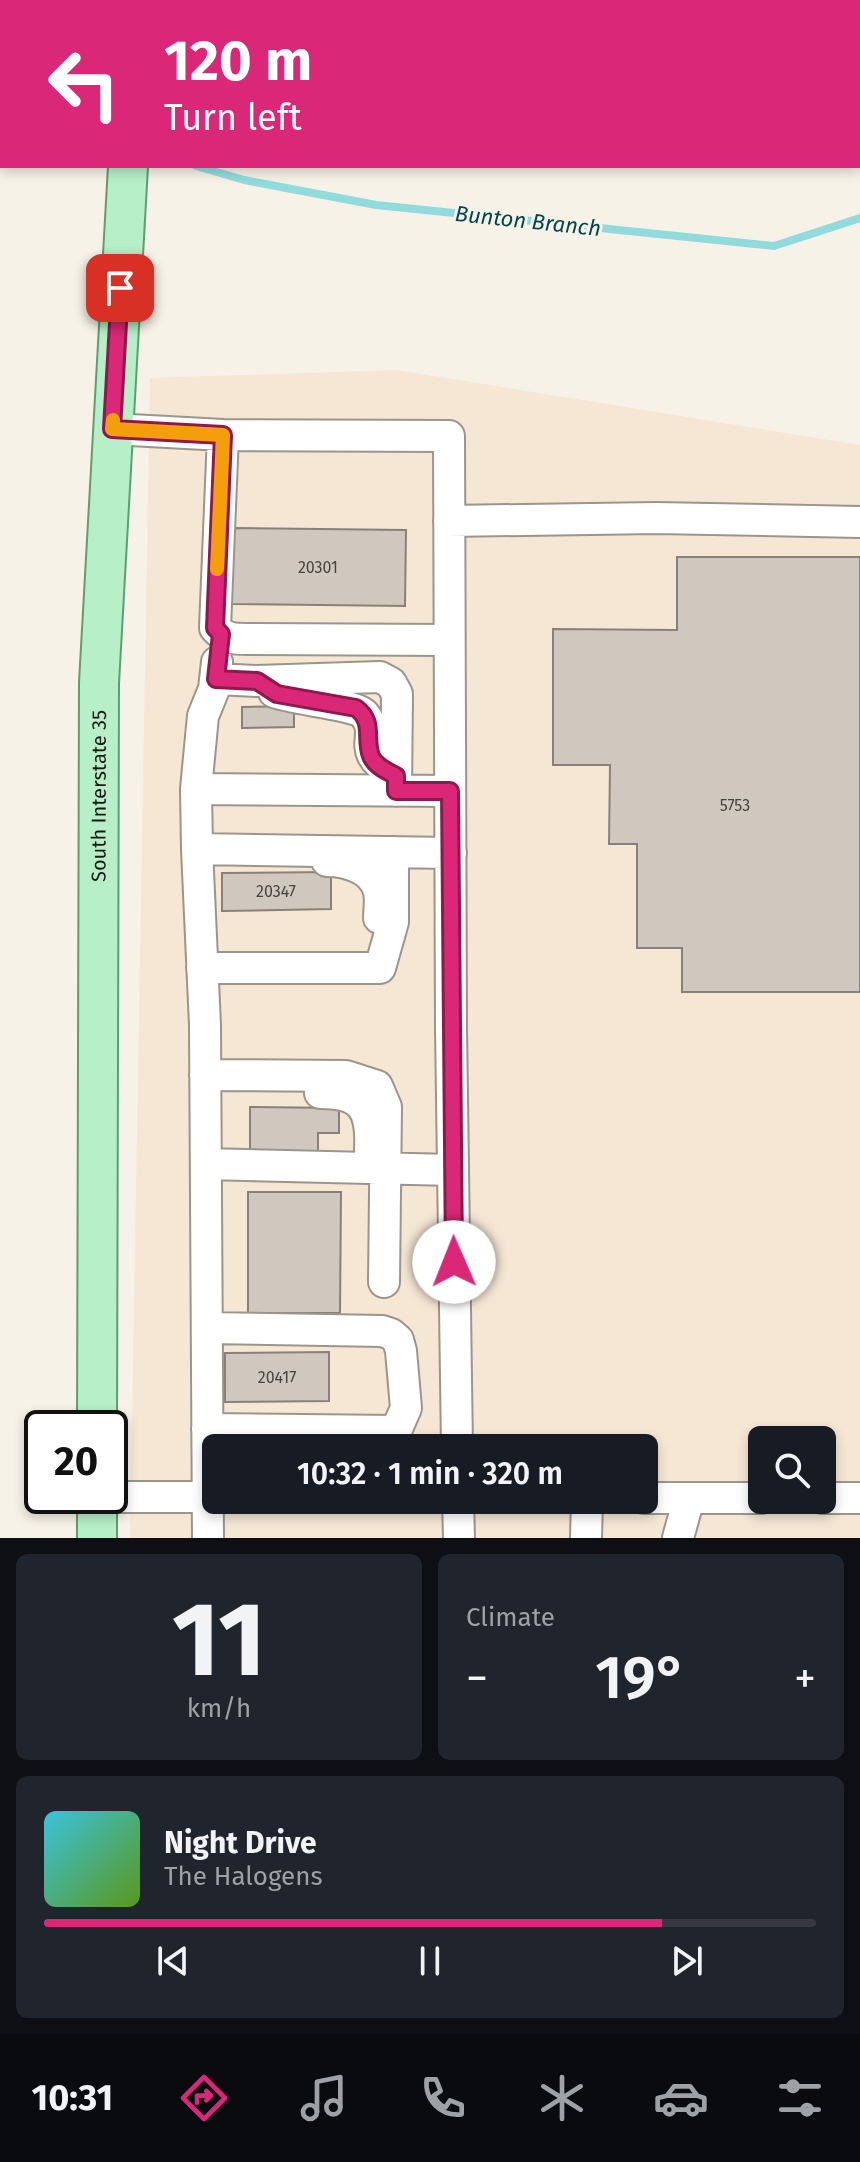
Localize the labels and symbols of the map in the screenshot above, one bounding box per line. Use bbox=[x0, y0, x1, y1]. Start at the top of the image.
water label: Bunton Branch bbox=[454, 200, 602, 242]
pin bbox=[86, 254, 154, 322]
house number: 20301 bbox=[298, 558, 338, 577]
street label: South Interstate 35 bbox=[86, 710, 111, 882]
house number: 5753 bbox=[720, 796, 750, 815]
house number: 20347 bbox=[256, 882, 296, 901]
position arrow bbox=[412, 1220, 496, 1304]
house number: 20417 bbox=[258, 1368, 296, 1387]
speed limit sign: 20 bbox=[24, 1410, 128, 1514]

